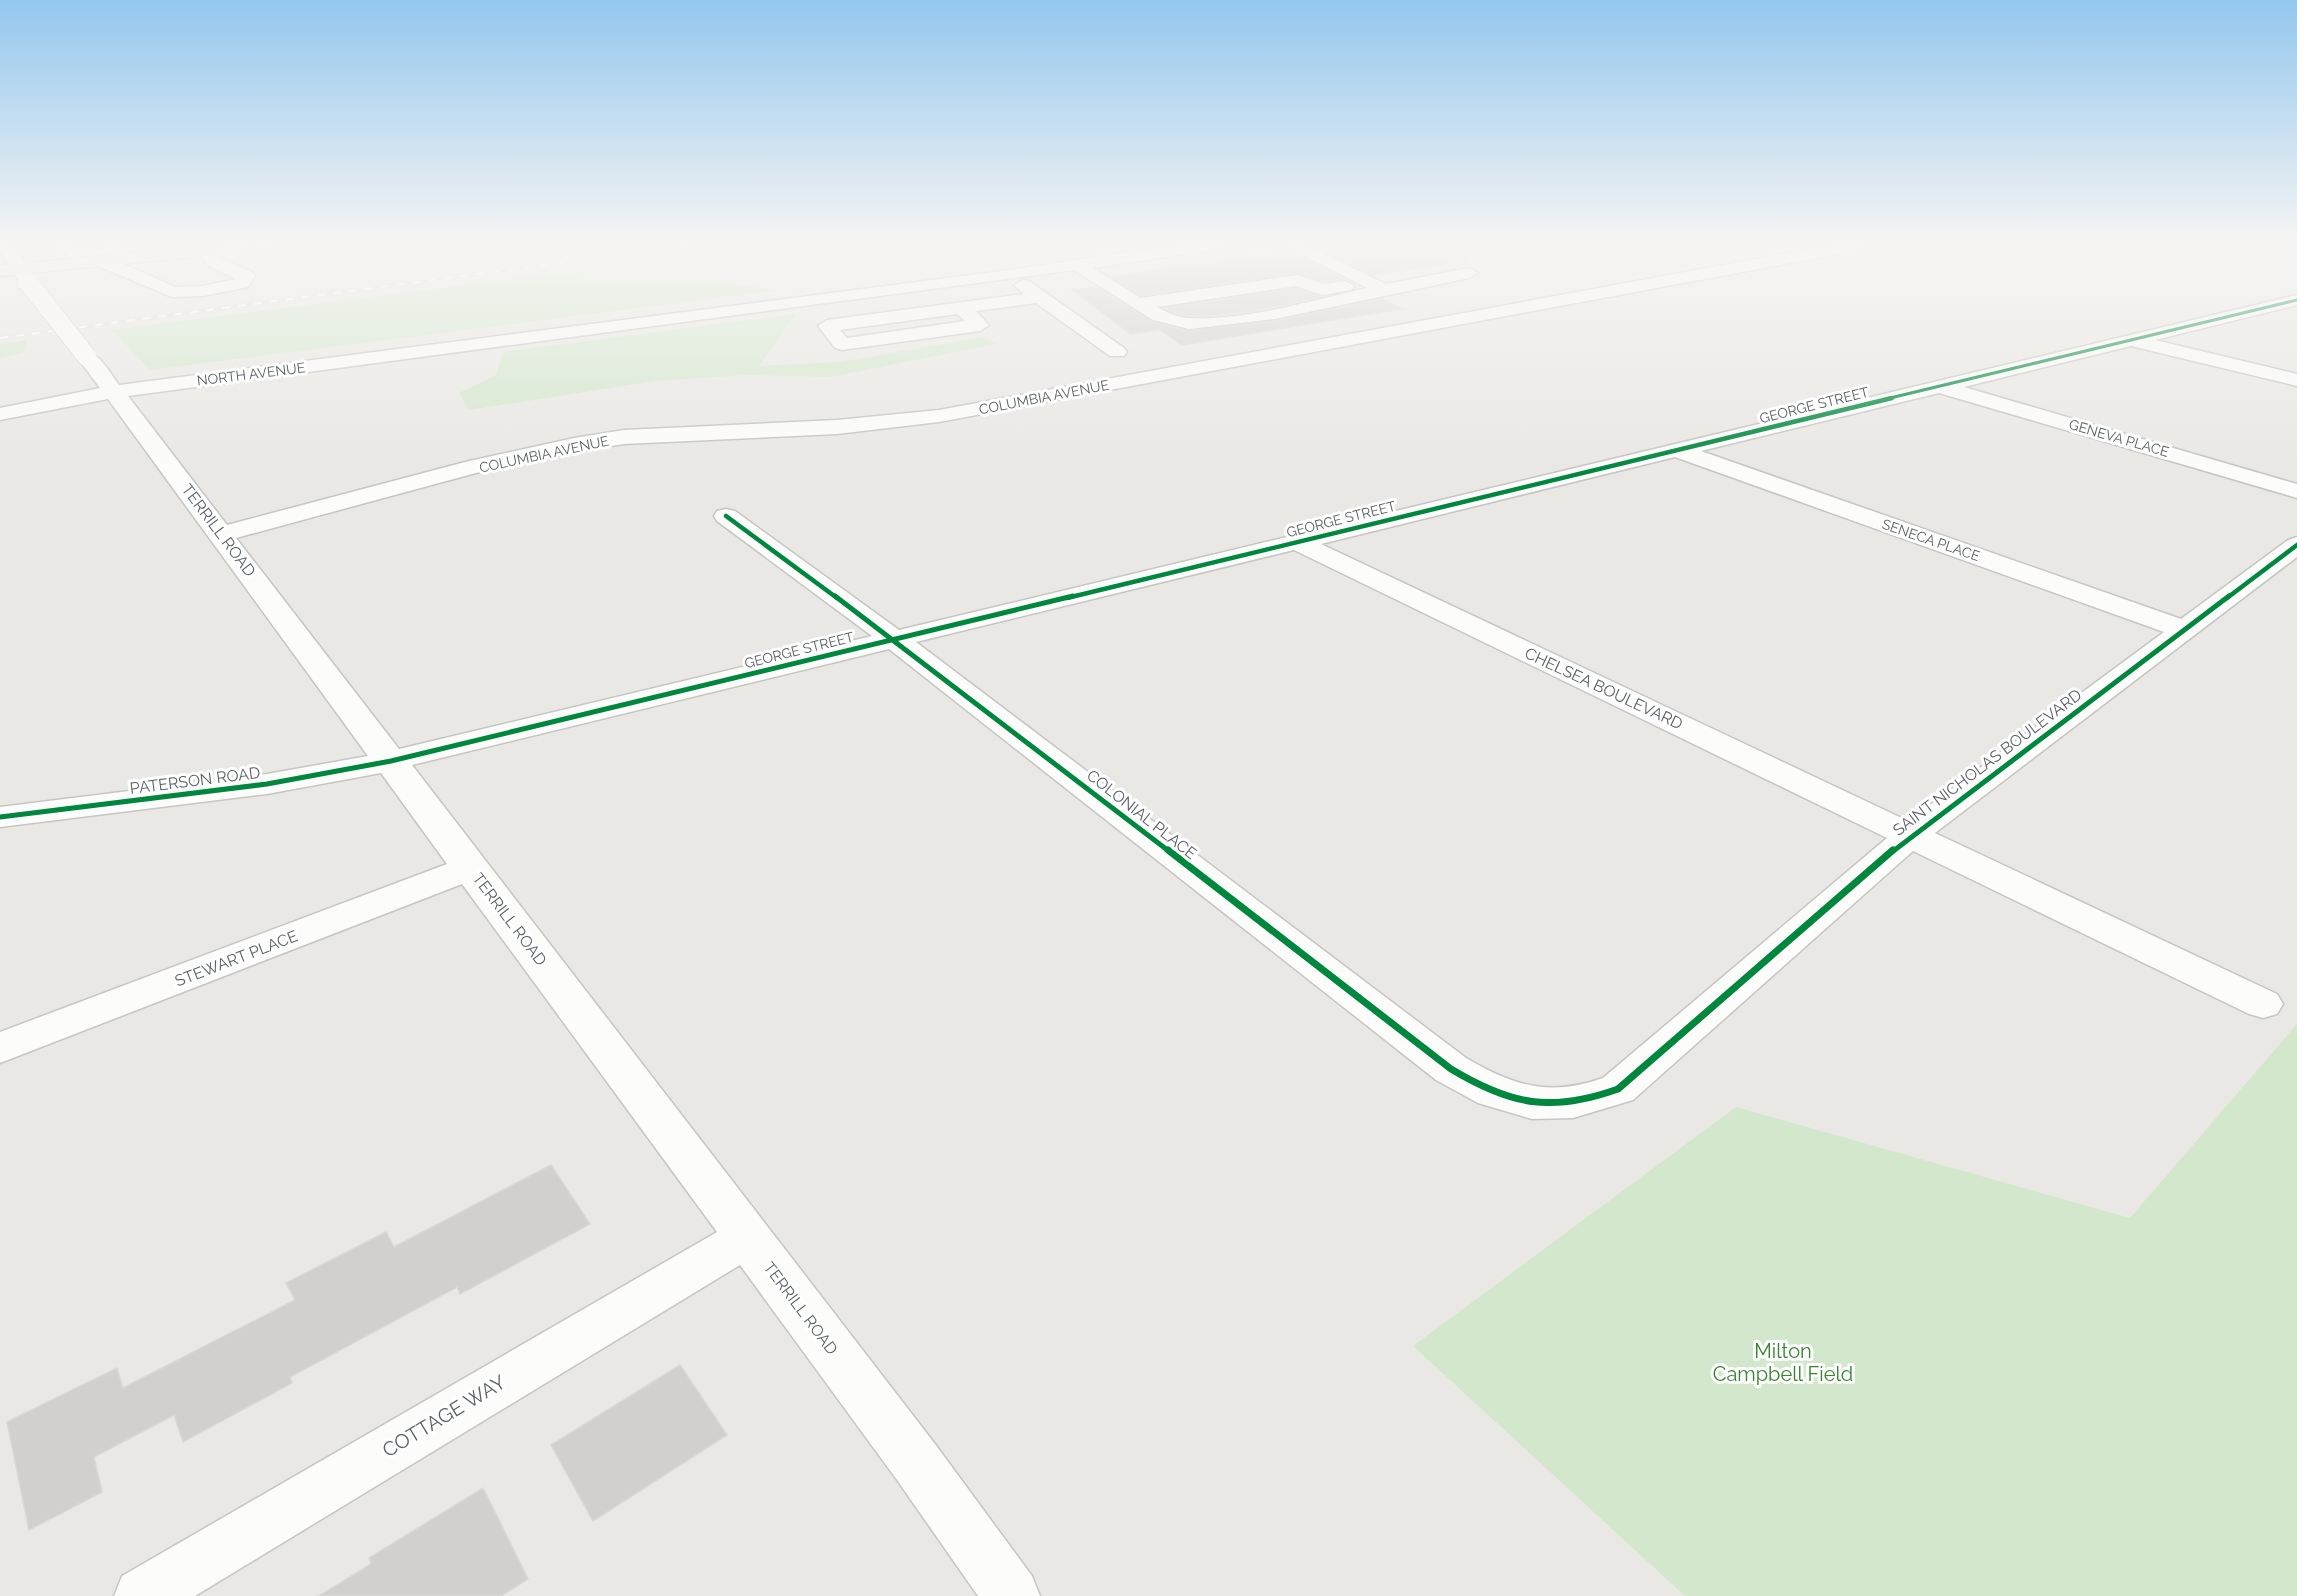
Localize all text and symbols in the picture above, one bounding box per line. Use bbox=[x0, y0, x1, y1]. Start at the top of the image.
street label: NORTH AVENUE bbox=[196, 359, 306, 389]
street label: COLUMBIA AVENUE bbox=[978, 377, 1110, 417]
street label: GEORGE STREET bbox=[1758, 384, 1871, 426]
street label: GENEVA PLACE bbox=[2067, 416, 2171, 460]
street label: COLUMBIA AVENUE bbox=[478, 432, 610, 476]
street label: TERRILL ROAD bbox=[178, 480, 260, 580]
street label: GEORGE STREET bbox=[1285, 498, 1398, 540]
street label: SENECA PLACE bbox=[1880, 516, 1982, 564]
street label: GEORGE STREET bbox=[743, 629, 856, 671]
street label: CHELSEA BOULEVARD bbox=[1522, 643, 1686, 733]
street label: SAINT NICHOLAS BOULEVARD bbox=[1889, 685, 2085, 840]
street label: PATERSON ROAD bbox=[129, 763, 261, 798]
street label: COLONIAL PLACE bbox=[1083, 766, 1201, 863]
street label: TERRILL ROAD bbox=[469, 869, 551, 969]
street label: STEWART PLACE bbox=[172, 926, 300, 991]
street label: TERRILL ROAD bbox=[760, 1258, 842, 1358]
park label: Milton Campbell Field bbox=[1713, 1339, 1853, 1386]
street label: COTTAGE WAY bbox=[378, 1370, 510, 1462]

